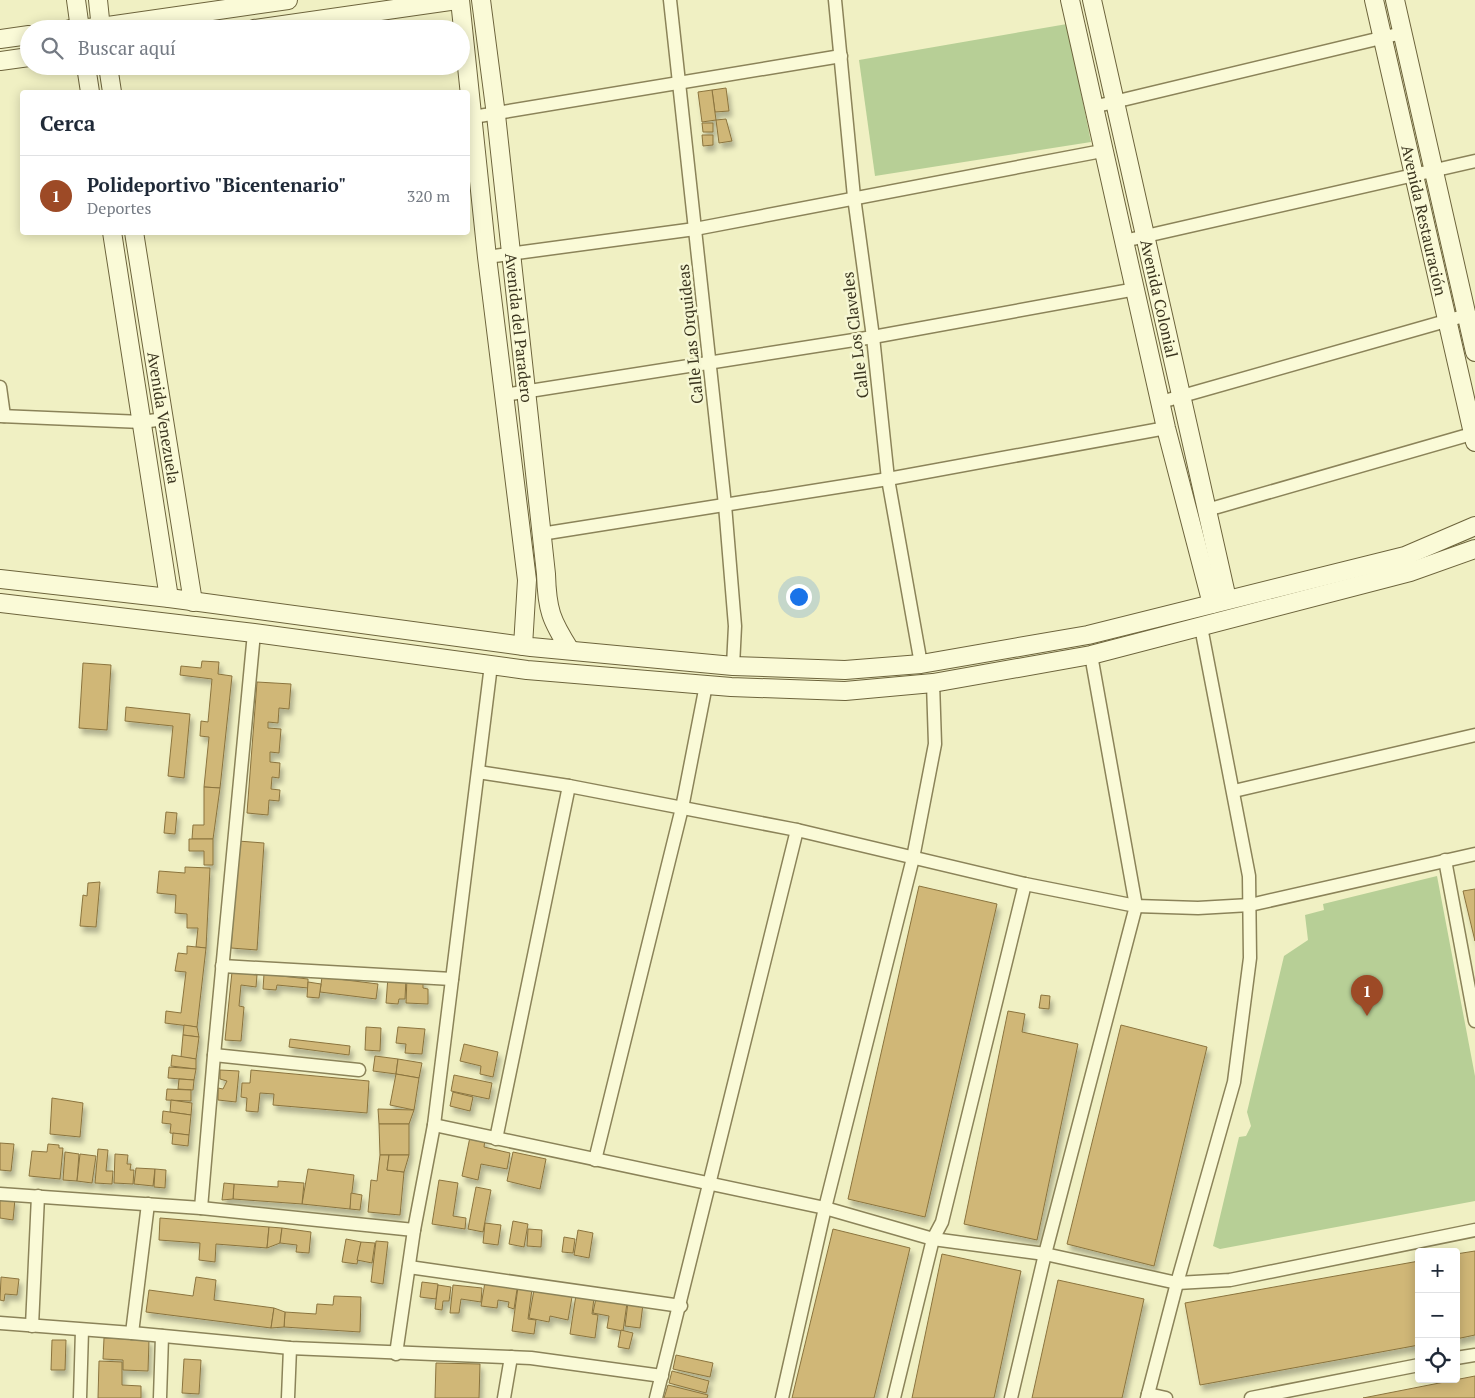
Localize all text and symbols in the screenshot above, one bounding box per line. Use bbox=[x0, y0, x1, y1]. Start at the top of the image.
search box bbox=[20, 20, 470, 75]
icon: search bbox=[38, 34, 66, 62]
text: Buscar aquí bbox=[78, 35, 176, 60]
text: Cerca bbox=[40, 109, 95, 137]
street label: Avenida Restauración bbox=[1396, 143, 1452, 298]
text: Polideportivo "Bicentenario" bbox=[87, 172, 346, 197]
text: 1 bbox=[51, 185, 61, 207]
text: 320 m bbox=[407, 185, 450, 207]
text: Deportes bbox=[87, 197, 151, 219]
street label: Avenida Colonial bbox=[1135, 237, 1183, 360]
street label: Avenida del Paradero bbox=[500, 252, 538, 404]
street label: Calle Las Orquideas bbox=[672, 263, 708, 405]
street label: Calle Los Claveles bbox=[836, 270, 874, 399]
street label: Avenida Venezuela bbox=[142, 350, 185, 485]
your location bbox=[786, 584, 812, 610]
pin: 1 bbox=[1351, 975, 1383, 1016]
map controls bbox=[1415, 1248, 1460, 1383]
button: + bbox=[1415, 1248, 1460, 1293]
button: − bbox=[1415, 1293, 1460, 1338]
button: locate bbox=[1415, 1338, 1460, 1383]

